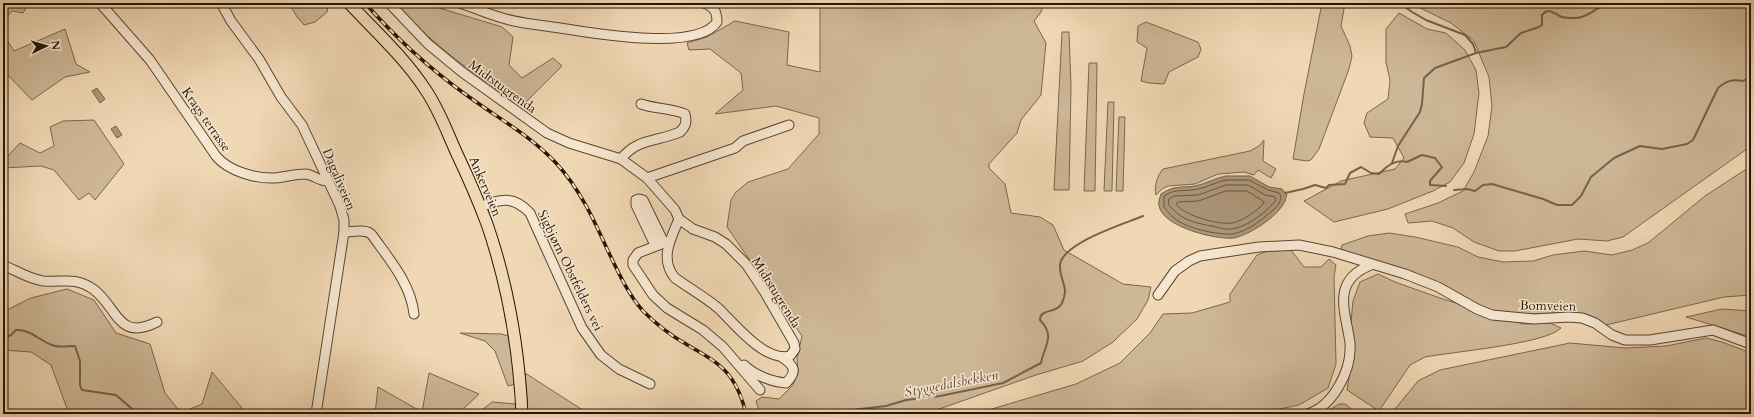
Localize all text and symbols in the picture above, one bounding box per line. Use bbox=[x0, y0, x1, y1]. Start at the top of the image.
north arrow bbox=[26, 26, 66, 66]
text: N bbox=[48, 40, 63, 51]
street label: Midtstugrenda bbox=[465, 56, 541, 118]
street label: Krags terrasse bbox=[177, 84, 235, 155]
street label: Dagaliveien bbox=[318, 146, 360, 214]
street label: Ankerveien bbox=[464, 154, 506, 220]
street label: Sigbjørn Obstfelders vei bbox=[533, 207, 607, 334]
street label: Midtstugrenda bbox=[747, 254, 805, 332]
street label: Bomveien bbox=[1520, 297, 1577, 316]
water label: Styggedalsbekken bbox=[903, 365, 1000, 402]

